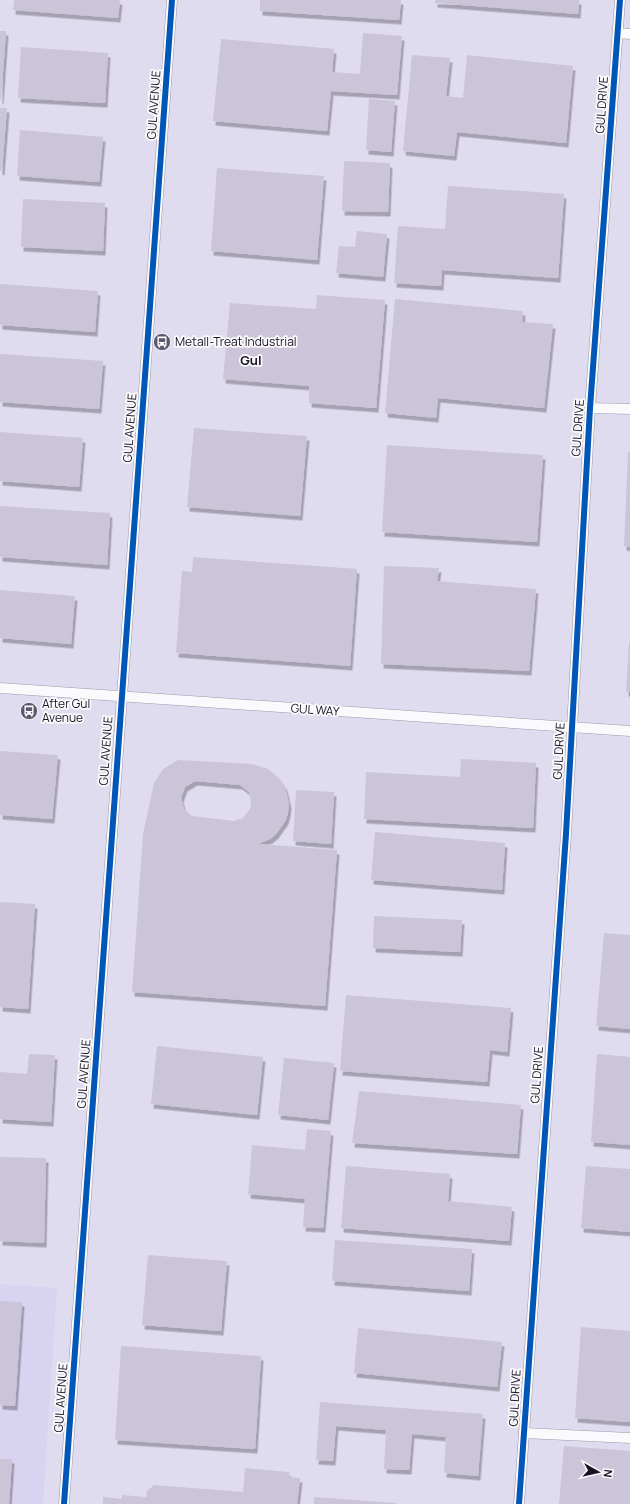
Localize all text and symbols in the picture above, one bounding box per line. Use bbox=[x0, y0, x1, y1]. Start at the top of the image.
street label: GUL AVENUE bbox=[143, 70, 164, 140]
street label: GUL DRIVE bbox=[591, 76, 612, 134]
bus stop icon: Metall-Treat Industrial bbox=[152, 332, 172, 352]
place label: Metall-Treat Industrial bbox=[175, 333, 297, 350]
district label: Gul bbox=[240, 351, 262, 369]
street label: GUL AVENUE bbox=[119, 393, 140, 463]
street label: GUL DRIVE bbox=[567, 399, 588, 457]
place label: After Gul Avenue bbox=[42, 695, 90, 726]
street label: GUL WAY bbox=[290, 699, 340, 720]
bus stop icon: After Gul Avenue bbox=[19, 701, 39, 721]
street label: GUL AVENUE bbox=[95, 716, 116, 786]
street label: GUL DRIVE bbox=[549, 722, 568, 780]
street label: GUL AVENUE bbox=[73, 1039, 94, 1109]
street label: GUL DRIVE bbox=[526, 1046, 547, 1104]
street label: GUL AVENUE bbox=[50, 1363, 71, 1433]
street label: GUL DRIVE bbox=[505, 1369, 524, 1427]
north arrow bbox=[578, 1452, 618, 1492]
text: N bbox=[600, 1469, 616, 1479]

